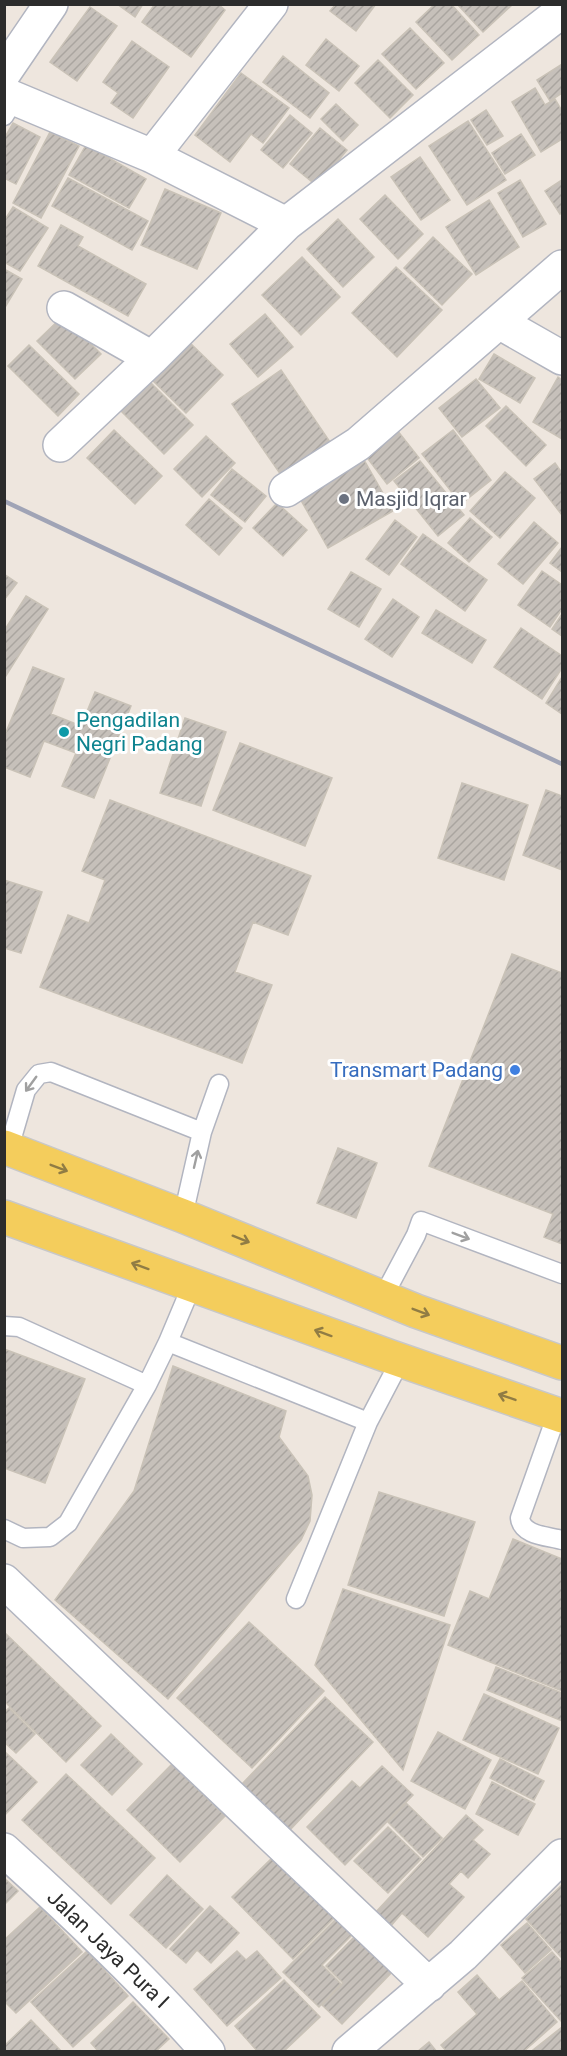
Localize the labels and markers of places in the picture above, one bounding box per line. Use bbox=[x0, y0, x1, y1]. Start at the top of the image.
place label: Masjid Iqrar bbox=[356, 487, 467, 511]
marker: Masjid Iqrar bbox=[337, 492, 351, 506]
place label: Pengadilan Negri Padang bbox=[76, 708, 203, 756]
marker: Pengadilan Negri Padang bbox=[57, 725, 71, 739]
place label: Transmart Padang bbox=[330, 1058, 503, 1082]
marker: Transmart Padang bbox=[508, 1063, 522, 1077]

